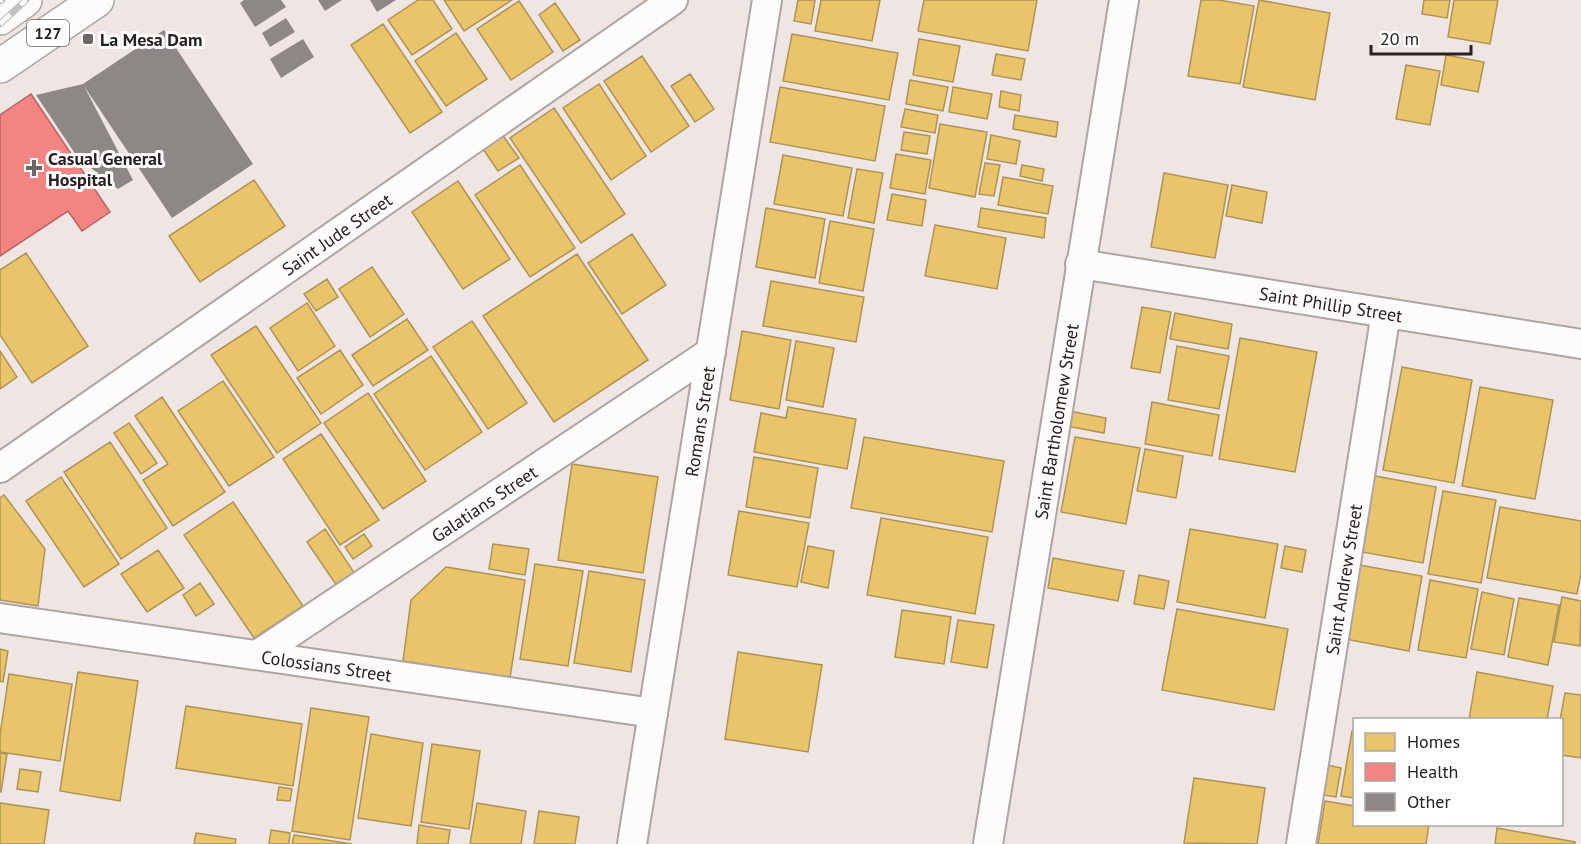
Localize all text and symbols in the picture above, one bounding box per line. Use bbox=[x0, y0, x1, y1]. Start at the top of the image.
scale bar bbox=[1371, 18, 1472, 56]
road number: 127 bbox=[27, 20, 69, 46]
text: 20 m bbox=[1380, 27, 1419, 50]
place label: La Mesa Dam bbox=[100, 28, 202, 51]
marker: La Mesa Dam bbox=[81, 32, 95, 46]
place label: Casual General Hospital bbox=[48, 147, 163, 191]
marker: Casual General Hospital bbox=[25, 159, 43, 177]
street label: Saint Jude Street bbox=[277, 188, 396, 280]
street label: Saint Phillip Street bbox=[1258, 281, 1404, 327]
street label: Saint Bartholomew Street bbox=[1029, 322, 1083, 521]
street label: Romans Street bbox=[679, 365, 720, 478]
street label: Galatians Street bbox=[427, 460, 541, 547]
street label: Saint Andrew Street bbox=[1320, 502, 1367, 656]
street label: Colossians Street bbox=[260, 645, 393, 686]
legend bbox=[1353, 718, 1563, 826]
text: Homes bbox=[1407, 730, 1460, 753]
text: Health bbox=[1407, 760, 1458, 783]
text: Other bbox=[1407, 790, 1451, 813]

